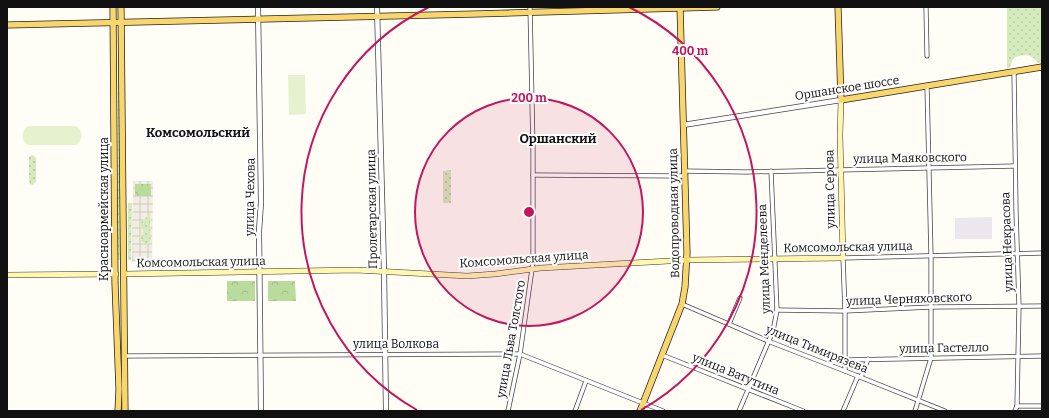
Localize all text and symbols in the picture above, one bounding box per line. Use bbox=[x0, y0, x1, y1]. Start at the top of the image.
text: 400 m bbox=[672, 44, 709, 58]
street label: Оршанское шоссе bbox=[794, 73, 900, 103]
text: 200 m bbox=[511, 91, 547, 105]
district label: Комсомольский bbox=[146, 125, 250, 140]
district label: Оршанский bbox=[519, 131, 597, 146]
street label: Красноармейская улица bbox=[97, 137, 111, 281]
street label: Водопроводная улица bbox=[666, 147, 682, 278]
street label: Пролетарская улица bbox=[364, 148, 380, 269]
street label: улица Серова bbox=[822, 149, 838, 230]
street label: улица Маяковского bbox=[852, 150, 967, 166]
street label: улица Чехова bbox=[242, 157, 258, 237]
street label: улица Некрасова bbox=[998, 191, 1016, 293]
street label: улица Менделеева bbox=[755, 203, 773, 315]
centre of rings bbox=[522, 205, 536, 219]
street label: Комсомольская улица bbox=[783, 239, 913, 255]
street label: Комсомольская улица bbox=[459, 247, 589, 270]
street label: Комсомольская улица bbox=[136, 254, 266, 270]
street label: улица Льва Толстого bbox=[494, 279, 528, 400]
street label: улица Черняховского bbox=[845, 290, 972, 308]
street label: улица Тимирязева bbox=[763, 322, 870, 376]
street label: улица Волкова bbox=[352, 337, 439, 351]
street label: улица Гастелло bbox=[898, 340, 989, 356]
street label: улица Ватутина bbox=[690, 350, 782, 398]

